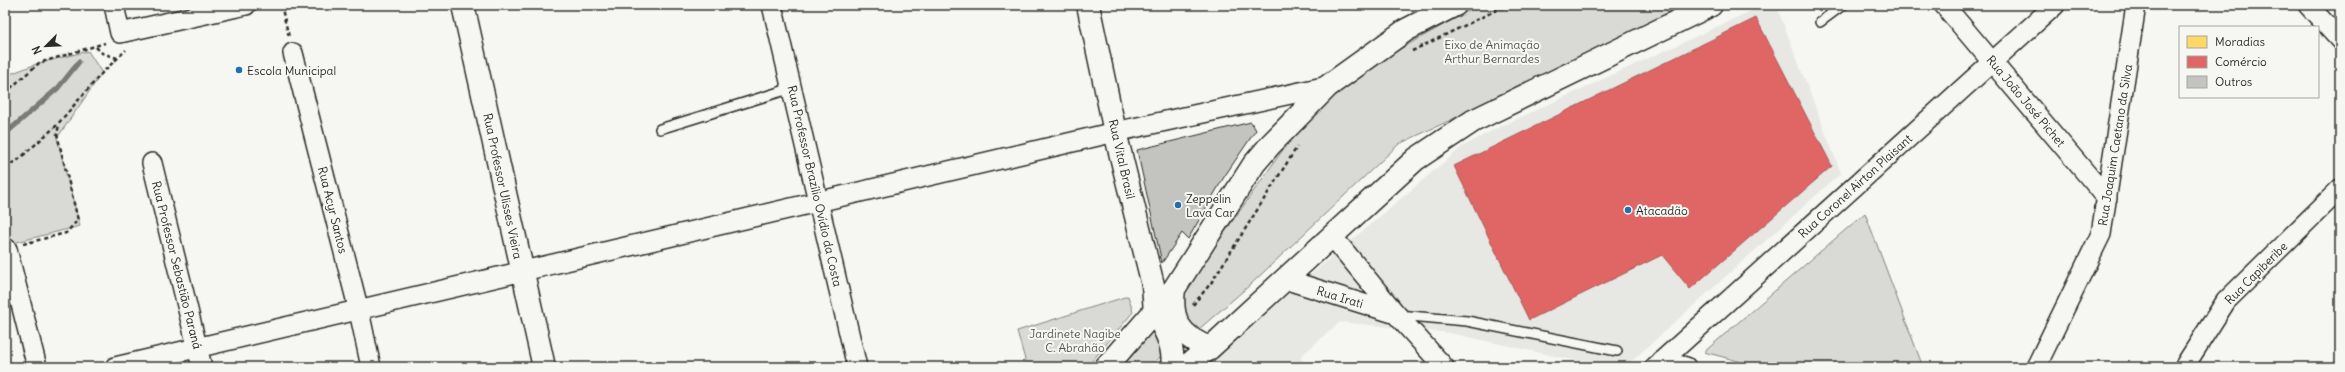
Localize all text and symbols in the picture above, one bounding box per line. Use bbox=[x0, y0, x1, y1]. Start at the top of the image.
north arrow bbox=[26, 26, 66, 66]
legend bbox=[2179, 26, 2319, 98]
text: Moradias bbox=[2215, 34, 2265, 49]
park label: Eixo de Animação Arthur Bernardes bbox=[1444, 37, 1540, 66]
text: N bbox=[29, 44, 45, 56]
street label: Rua João José Pichet bbox=[1983, 52, 2069, 150]
text: Comércio bbox=[2215, 54, 2267, 69]
place label: Escola Municipal bbox=[247, 63, 336, 78]
street label: Rua Joaquim Caetano da Silva bbox=[2095, 63, 2135, 227]
marker: Escola Municipal bbox=[234, 65, 244, 75]
text: Outros bbox=[2215, 74, 2252, 89]
street label: Rua Professor Brazílio Ovídio da Costa bbox=[785, 84, 846, 288]
street label: Rua Professor Ulisses Vieira bbox=[480, 112, 526, 260]
street label: Rua Vital Brasil bbox=[1106, 118, 1138, 200]
street label: Rua Coronel Airton Plaisant bbox=[1795, 131, 1915, 241]
street label: Rua Acyr Santos bbox=[315, 165, 351, 255]
street label: Rua Professor Sebastião Paraná bbox=[149, 179, 205, 351]
place label: Zeppelin Lava Car bbox=[1186, 191, 1234, 220]
marker: Zeppelin Lava Car bbox=[1173, 200, 1183, 210]
place label: Atacadão bbox=[1636, 203, 1688, 218]
marker: Atacadão bbox=[1623, 205, 1633, 215]
street label: Rua Capiberibe bbox=[2222, 239, 2290, 307]
street label: Rua Irati bbox=[1315, 283, 1365, 311]
park label: Jardinete Nagibe C. Abrahão bbox=[1029, 326, 1121, 355]

